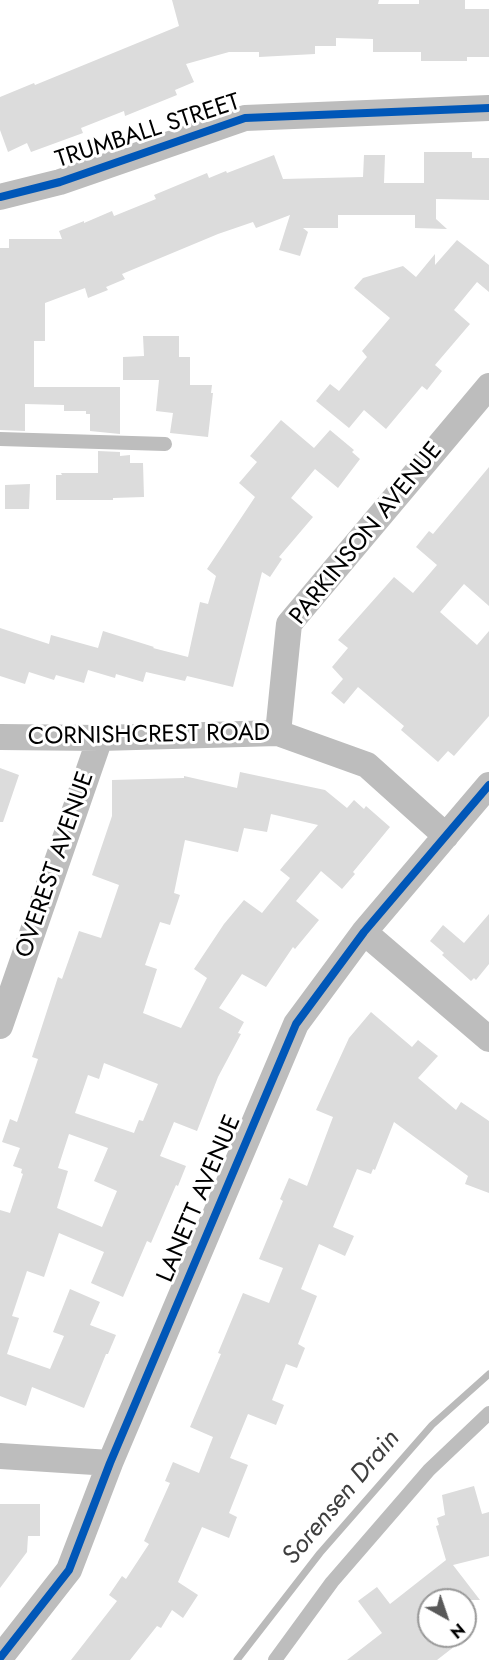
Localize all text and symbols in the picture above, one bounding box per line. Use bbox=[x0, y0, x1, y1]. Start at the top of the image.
street label: TRUMBALL STREET bbox=[52, 89, 244, 175]
street label: PARKINSON AVENUE bbox=[285, 437, 449, 631]
street label: CORNISHCREST ROAD bbox=[28, 719, 270, 753]
street label: OVEREST AVENUE bbox=[11, 768, 101, 962]
street label: LANETT AVENUE bbox=[152, 1111, 248, 1287]
water label: Sorensen Drain bbox=[277, 1424, 407, 1572]
north arrow bbox=[417, 1588, 477, 1648]
text: N bbox=[445, 1618, 470, 1644]

